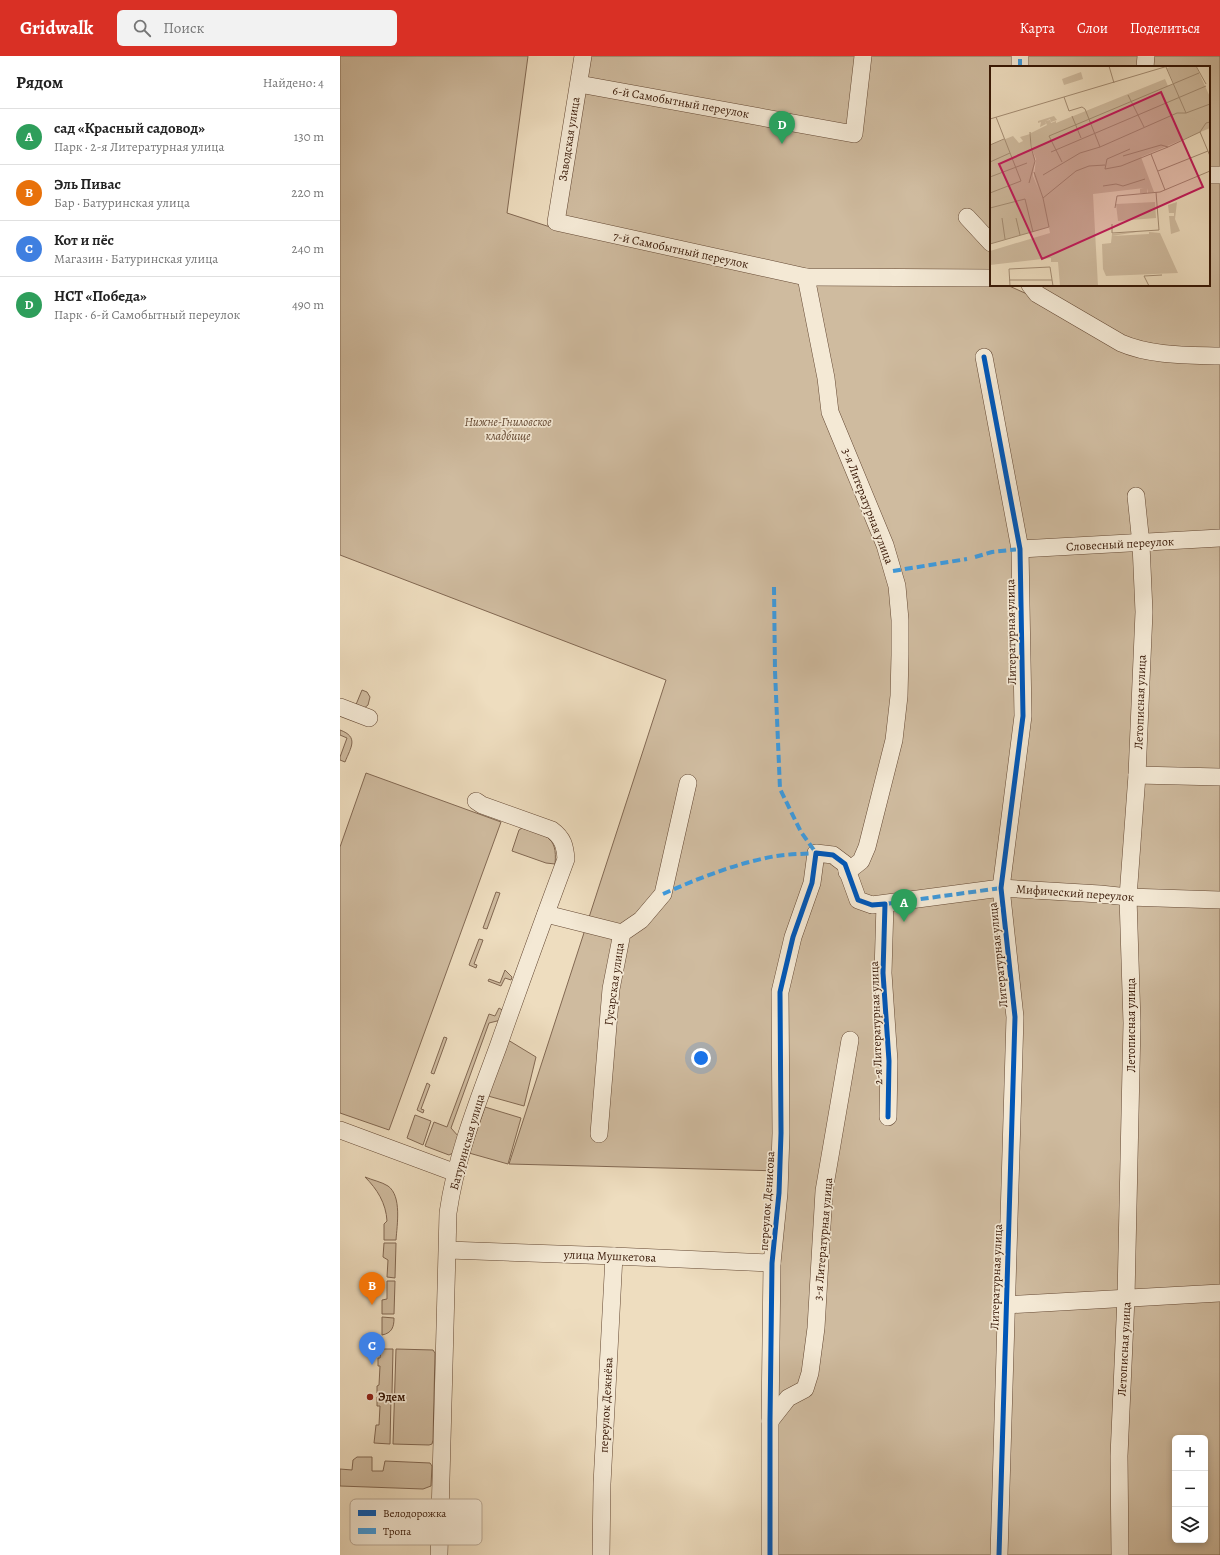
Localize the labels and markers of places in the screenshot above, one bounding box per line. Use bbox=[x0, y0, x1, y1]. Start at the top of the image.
pin: D bbox=[769, 111, 795, 144]
pin: A bbox=[891, 889, 917, 922]
pin: B bbox=[359, 1272, 385, 1305]
pin: C bbox=[359, 1332, 385, 1365]
place label: Эдем bbox=[378, 1389, 405, 1405]
marker: Эдем bbox=[365, 1392, 375, 1402]

